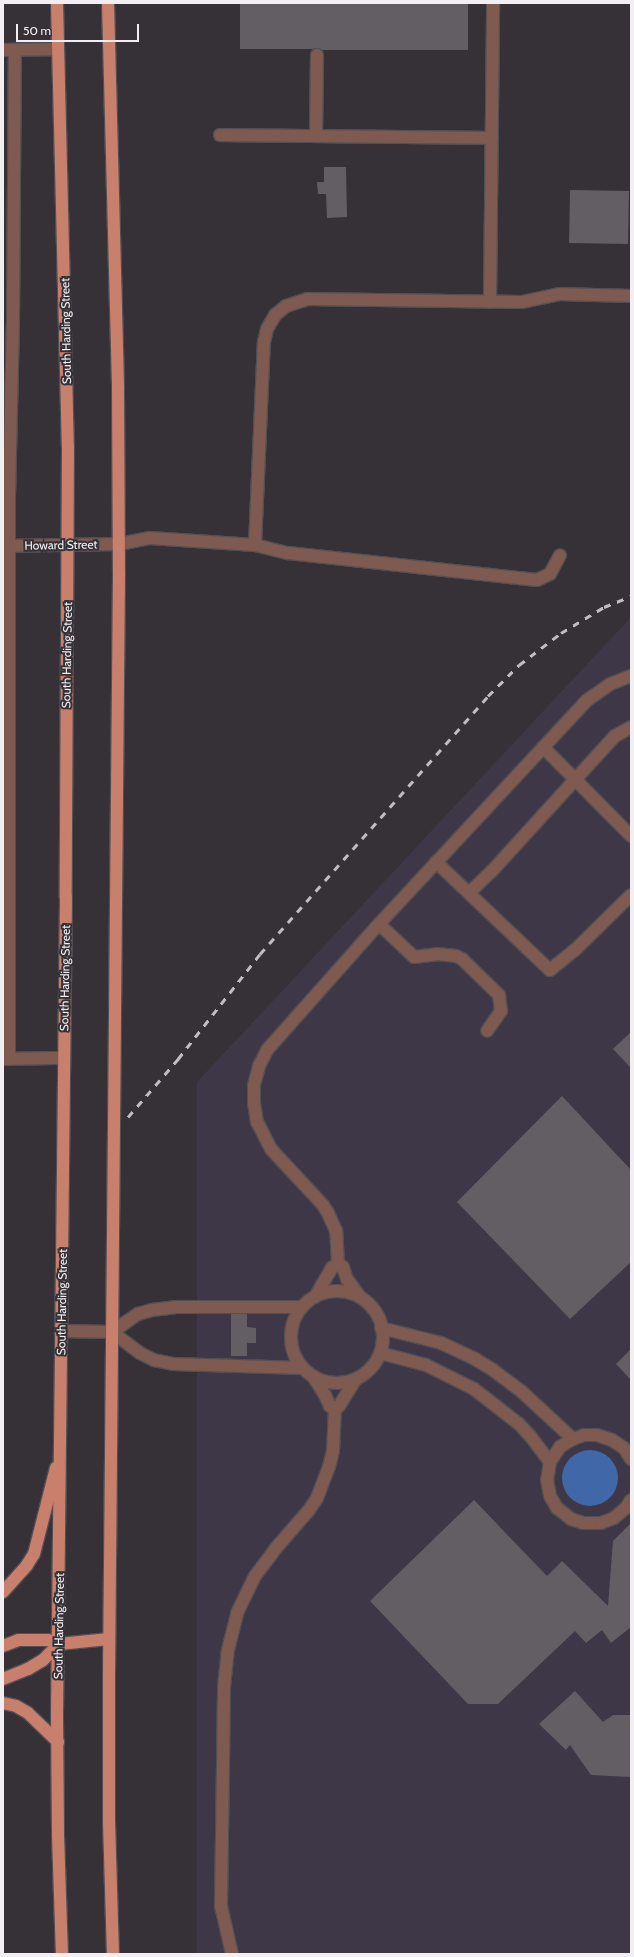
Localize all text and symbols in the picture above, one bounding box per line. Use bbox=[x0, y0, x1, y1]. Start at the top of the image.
scale bar bbox=[18, 16, 141, 42]
text: 50 m bbox=[23, 23, 51, 38]
street label: South Harding Street bbox=[58, 278, 74, 384]
street label: Howard Street bbox=[24, 537, 98, 553]
street label: South Harding Street bbox=[59, 602, 75, 708]
street label: South Harding Street bbox=[57, 925, 73, 1031]
street label: South Harding Street bbox=[54, 1249, 70, 1355]
street label: South Harding Street bbox=[51, 1573, 67, 1679]

